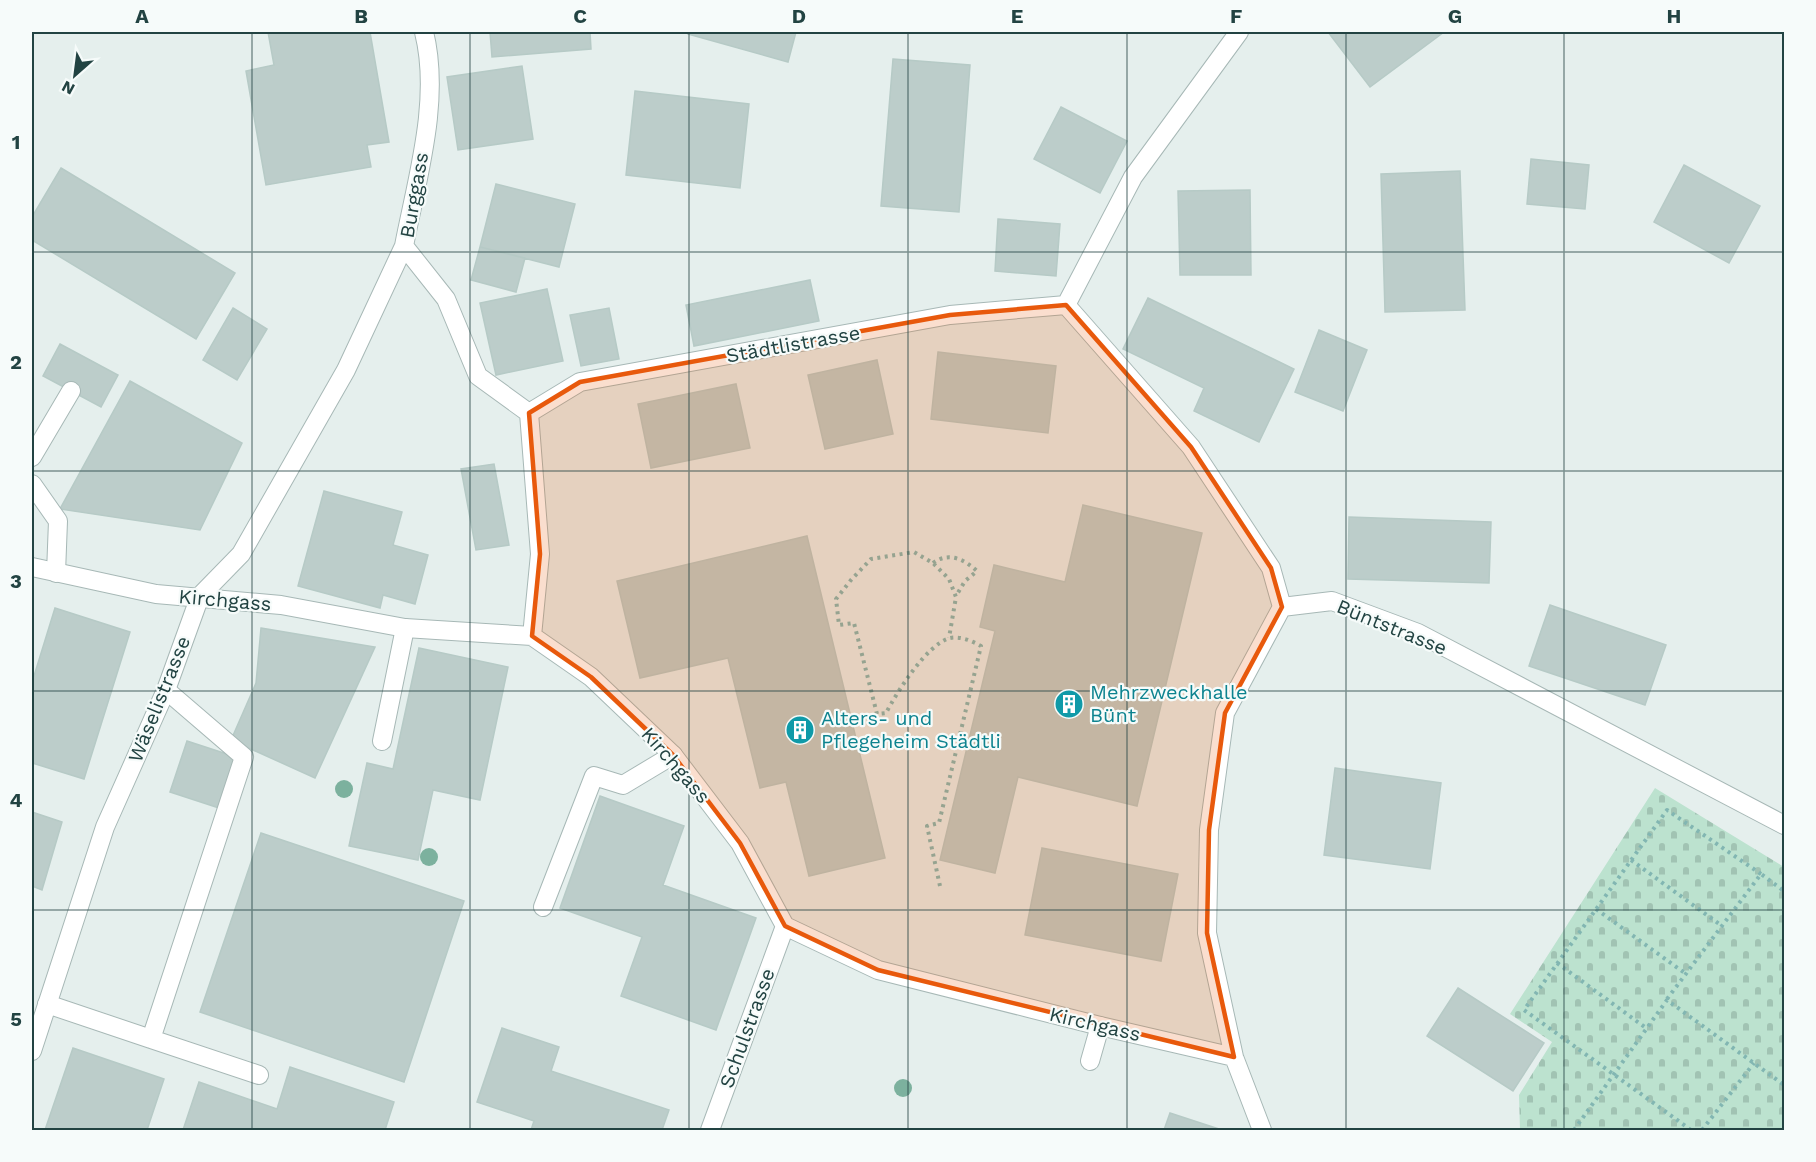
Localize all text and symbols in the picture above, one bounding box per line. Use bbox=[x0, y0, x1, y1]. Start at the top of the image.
text: A bbox=[135, 4, 149, 28]
text: B bbox=[354, 4, 368, 28]
text: C bbox=[573, 4, 587, 28]
text: D bbox=[792, 4, 806, 28]
text: E bbox=[1011, 4, 1023, 28]
text: F bbox=[1230, 4, 1242, 28]
text: G bbox=[1448, 4, 1462, 28]
text: H bbox=[1667, 4, 1681, 28]
north arrow bbox=[45, 45, 105, 105]
text: N bbox=[58, 77, 78, 99]
text: 1 bbox=[12, 130, 20, 154]
street label: Burggass bbox=[395, 150, 433, 240]
street label: Städtlistrasse bbox=[724, 320, 862, 368]
text: 2 bbox=[10, 350, 22, 374]
text: 3 bbox=[10, 569, 22, 593]
street label: Kirchgass bbox=[178, 584, 272, 616]
street label: Büntstrasse bbox=[1333, 594, 1451, 660]
street label: Wäselistrasse bbox=[123, 632, 195, 766]
place label: Mehrzweckhalle Bünt bbox=[1090, 680, 1248, 727]
building icon: Mehrzweckhalle Bünt bbox=[1053, 688, 1085, 720]
place label: Alters- und Pflegeheim Städtli bbox=[821, 706, 1001, 753]
building icon: Alters- und Pflegeheim Städtli bbox=[784, 714, 816, 746]
street label: Kirchgass bbox=[636, 722, 716, 808]
text: 4 bbox=[10, 788, 23, 812]
street label: Schulstrasse bbox=[714, 965, 780, 1091]
street label: Kirchgass bbox=[1047, 1002, 1143, 1046]
text: 5 bbox=[10, 1007, 22, 1031]

